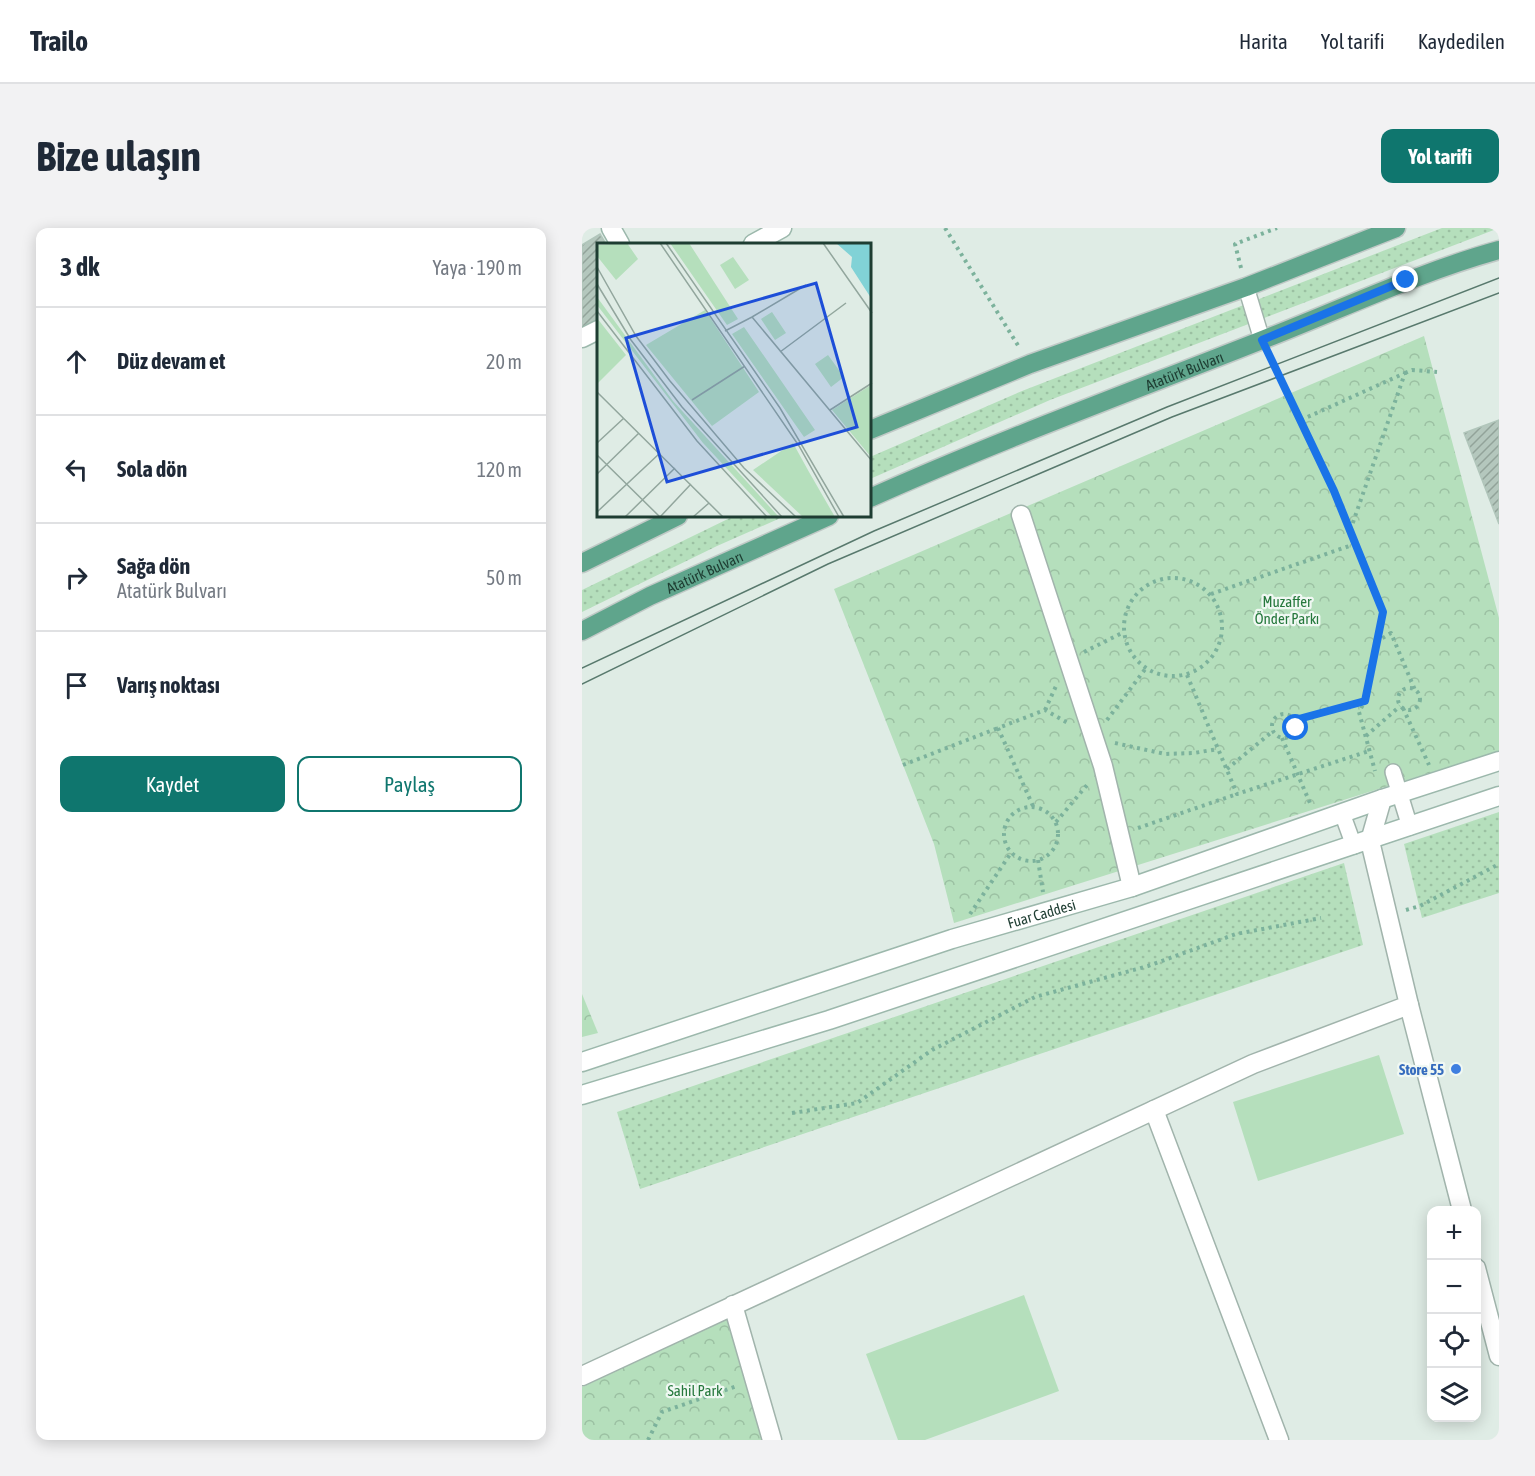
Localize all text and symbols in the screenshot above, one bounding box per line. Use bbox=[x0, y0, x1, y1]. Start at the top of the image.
text: Trailo bbox=[30, 25, 88, 57]
text: Harita bbox=[1239, 29, 1288, 53]
text: Yol tarifi bbox=[1321, 29, 1385, 53]
text: Kaydedilen bbox=[1418, 29, 1505, 53]
button: Yol tarifi bbox=[1381, 129, 1499, 183]
text: Bize ulaşın bbox=[36, 132, 201, 180]
inset map bbox=[597, 243, 872, 518]
text: 3 dk bbox=[60, 252, 100, 282]
text: Yaya · 190 m bbox=[433, 256, 522, 279]
route end bbox=[1392, 266, 1418, 292]
icon: ahead bbox=[60, 345, 93, 378]
text: Düz devam et bbox=[117, 348, 225, 374]
street label: Atatürk Bulvarı bbox=[1143, 348, 1226, 393]
text: 20 m bbox=[486, 350, 522, 373]
icon: left bbox=[60, 453, 93, 486]
text: Sola dön bbox=[117, 456, 187, 482]
text: 120 m bbox=[477, 458, 522, 481]
street label: Atatürk Bulvarı bbox=[663, 547, 745, 596]
text: Sağa dön bbox=[117, 553, 190, 579]
icon: right bbox=[60, 561, 93, 594]
text: 50 m bbox=[486, 566, 522, 589]
text: Atatürk Bulvarı bbox=[117, 579, 227, 602]
park label: Muzaffer Önder Parkı bbox=[1255, 593, 1319, 627]
icon: arrive bbox=[60, 669, 93, 702]
text: Varış noktası bbox=[117, 672, 220, 698]
route start bbox=[1282, 714, 1308, 740]
button: Kaydet bbox=[60, 756, 285, 812]
button: Paylaş bbox=[297, 756, 522, 812]
street label: Fuar Caddesi bbox=[1005, 895, 1078, 931]
place label: Store 55 bbox=[1399, 1061, 1444, 1078]
marker: Store 55 bbox=[1449, 1062, 1463, 1076]
map controls bbox=[1427, 1206, 1481, 1422]
button: + bbox=[1427, 1206, 1481, 1260]
button: − bbox=[1427, 1260, 1481, 1314]
button: locate bbox=[1427, 1314, 1481, 1368]
button: layers bbox=[1427, 1368, 1481, 1422]
park label: Sahil Park bbox=[667, 1382, 723, 1399]

